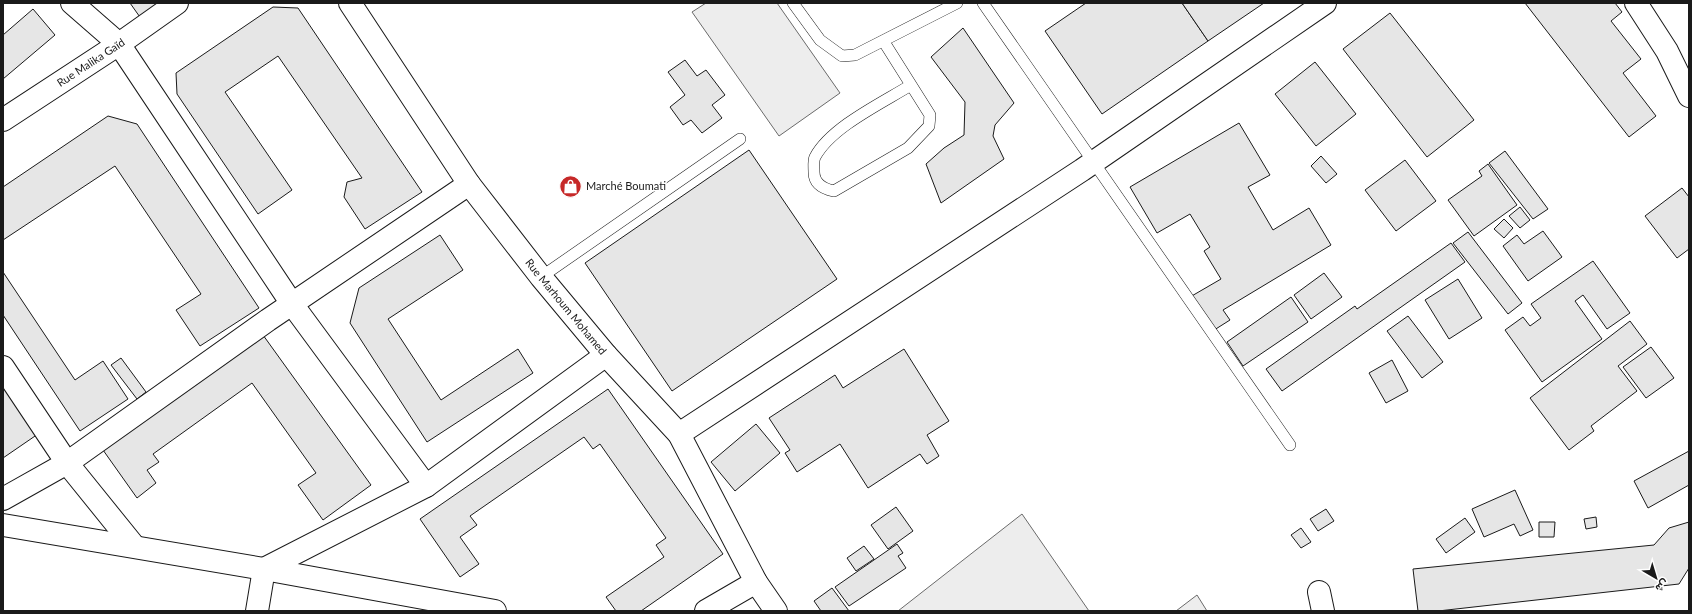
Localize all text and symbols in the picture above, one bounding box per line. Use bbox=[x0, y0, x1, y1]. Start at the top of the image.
street label: Rue Malika Gaïd bbox=[54, 35, 127, 89]
shop icon: Marché Boumati bbox=[558, 173, 584, 199]
place label: Marché Boumati bbox=[586, 179, 666, 192]
street label: Rue Marhoum Mohamed bbox=[523, 256, 610, 357]
north arrow bbox=[1636, 558, 1676, 598]
text: ش bbox=[1653, 576, 1672, 595]

